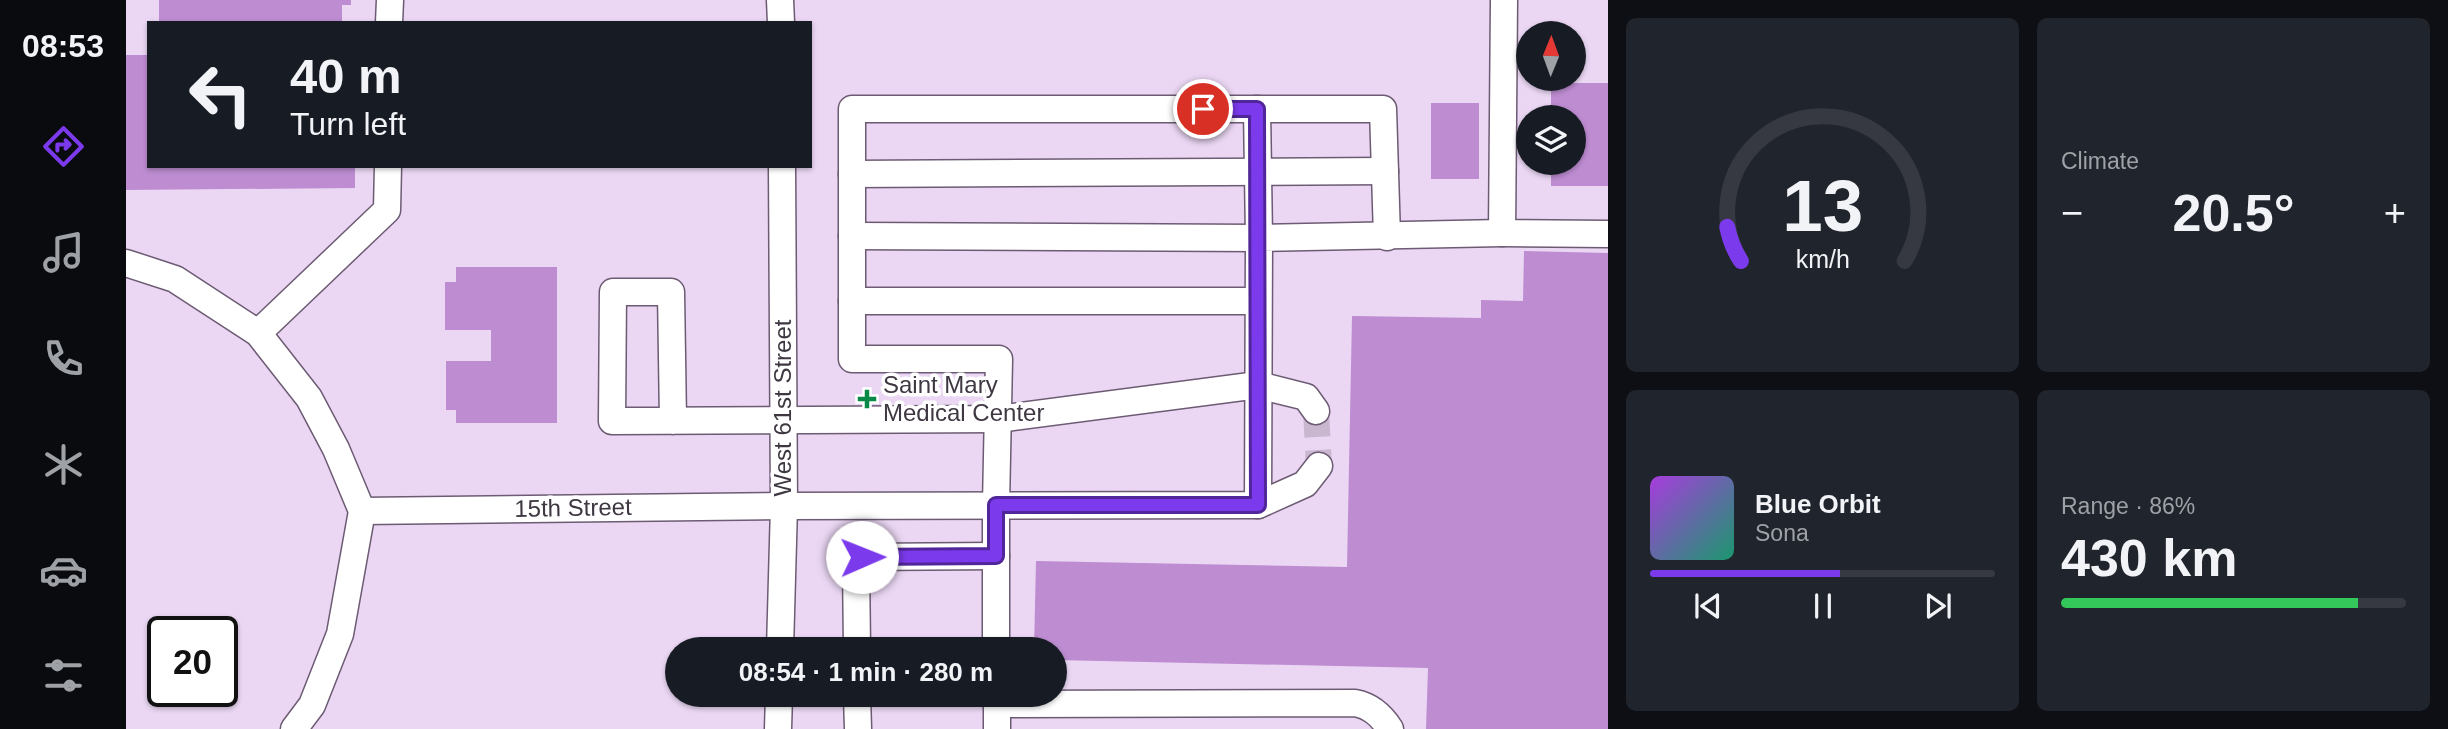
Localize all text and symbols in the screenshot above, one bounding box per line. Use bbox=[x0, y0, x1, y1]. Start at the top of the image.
north arrow bbox=[1516, 21, 1586, 91]
map controls bbox=[1516, 21, 1586, 175]
text: 08:53 bbox=[22, 28, 104, 64]
icon: left bbox=[175, 49, 266, 140]
text: 40 m bbox=[290, 49, 402, 103]
pin bbox=[1173, 79, 1233, 139]
icon: arrive bbox=[1184, 90, 1222, 128]
button: layers bbox=[1516, 105, 1586, 175]
text: Turn left bbox=[290, 106, 406, 142]
icon: directions bbox=[39, 122, 88, 171]
text: Climate bbox=[2061, 148, 2139, 174]
text: 13 bbox=[1782, 165, 1863, 246]
text: 20.5° bbox=[2172, 184, 2295, 242]
text: − bbox=[2061, 192, 2083, 234]
text: + bbox=[2384, 192, 2406, 234]
icon: music bbox=[39, 228, 88, 277]
text: km/h bbox=[1795, 245, 1850, 273]
street label: West 61st Street bbox=[769, 319, 796, 496]
icon: phone bbox=[39, 334, 88, 383]
place label: Saint Mary Medical Center bbox=[883, 371, 1044, 426]
marker: Saint Mary Medical Center bbox=[857, 389, 877, 409]
icon: climate bbox=[39, 440, 88, 489]
text: Blue Orbit bbox=[1755, 489, 1881, 519]
street label: 15th Street bbox=[514, 493, 632, 522]
text: Range · 86% bbox=[2061, 493, 2195, 519]
position arrow bbox=[825, 520, 899, 594]
text: Sona bbox=[1755, 520, 1809, 546]
text: 430 km bbox=[2061, 529, 2237, 587]
icon: car bbox=[39, 546, 88, 595]
icon: previous bbox=[1689, 587, 1727, 625]
icon: pause bbox=[1804, 587, 1842, 625]
icon: next bbox=[1919, 587, 1957, 625]
speed limit sign: 20 bbox=[147, 616, 238, 707]
icon: filters bbox=[39, 651, 88, 700]
text: 08:54 · 1 min · 280 m bbox=[739, 657, 993, 687]

